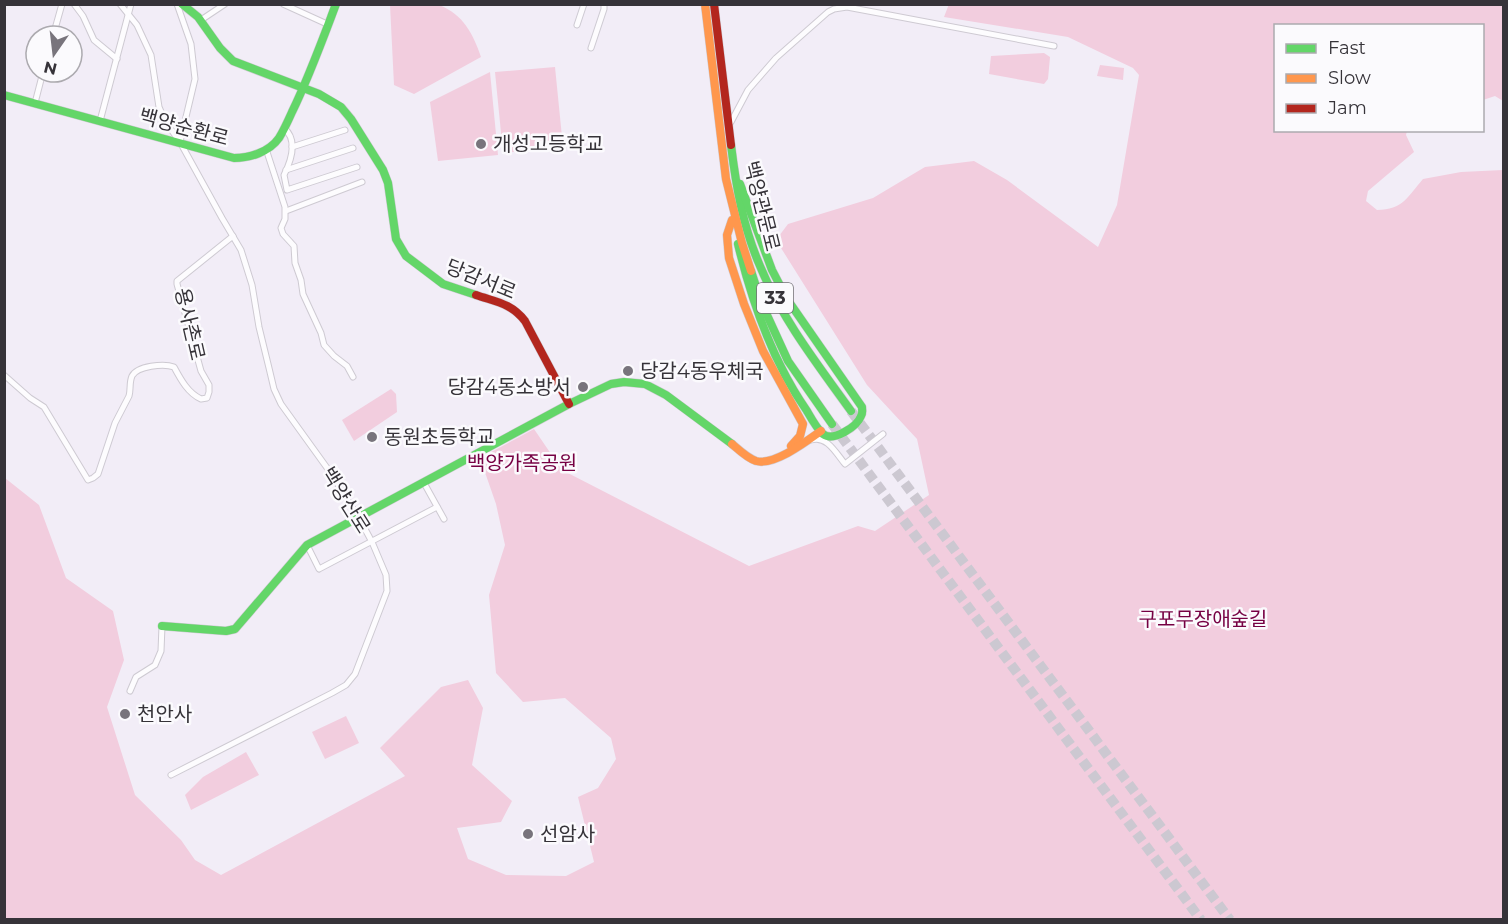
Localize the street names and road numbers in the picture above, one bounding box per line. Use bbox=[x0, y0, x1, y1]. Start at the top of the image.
street label: 백양순환로 bbox=[136, 104, 232, 150]
street label: 백양관문로 bbox=[739, 158, 785, 254]
street label: 당감서로 bbox=[442, 254, 520, 304]
road number: 33 bbox=[757, 283, 793, 313]
street label: 용사촌로 bbox=[170, 285, 210, 363]
street label: 백양산로 bbox=[316, 462, 376, 538]

